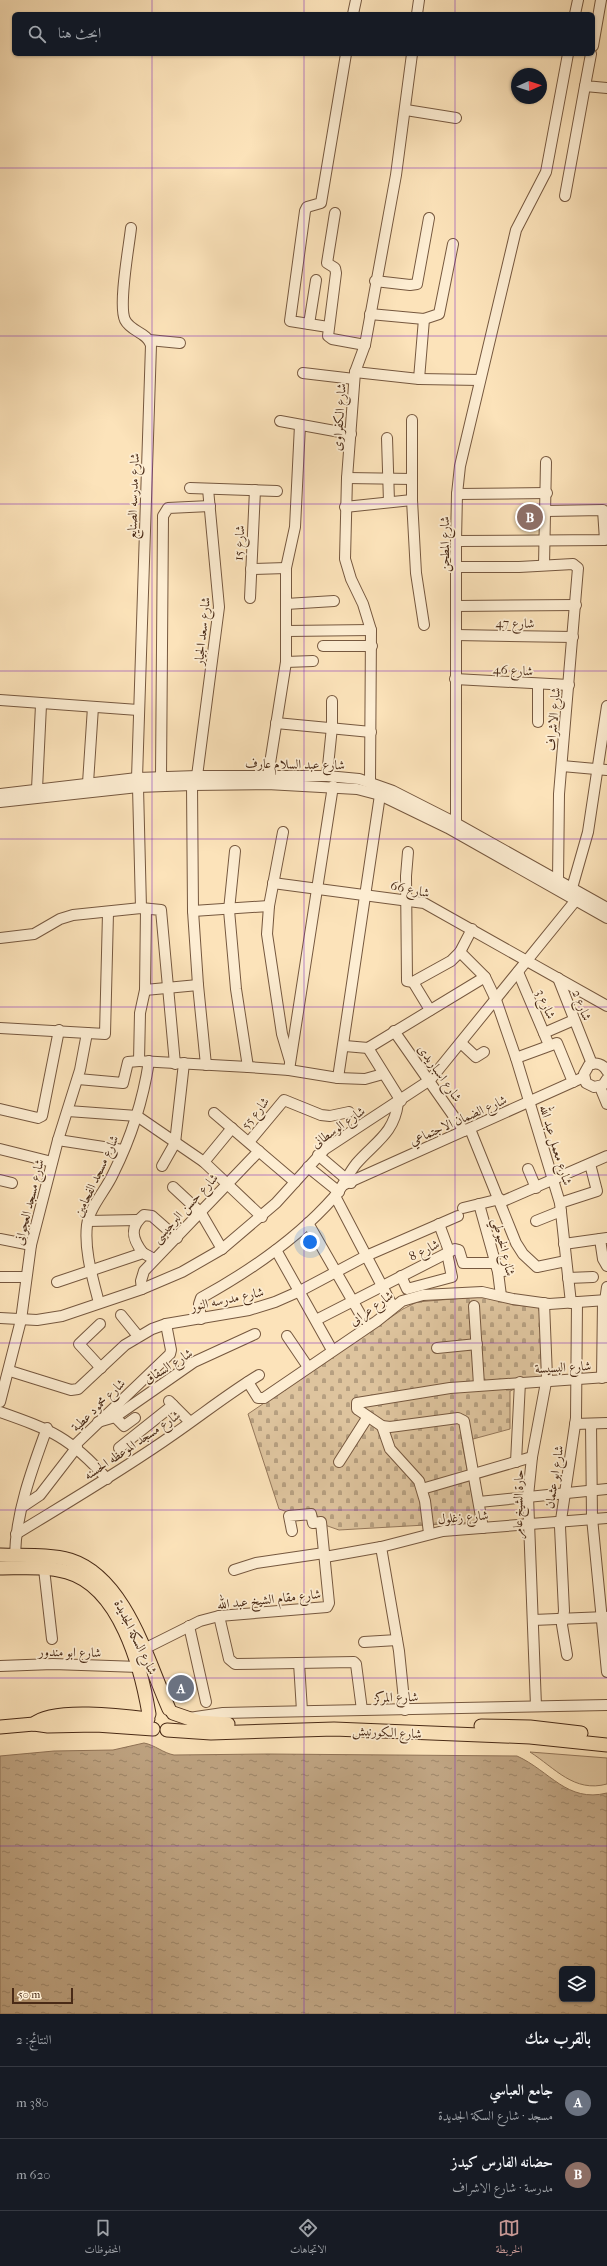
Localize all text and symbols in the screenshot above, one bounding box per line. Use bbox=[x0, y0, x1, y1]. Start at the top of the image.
search box bbox=[12, 12, 595, 56]
icon: search bbox=[26, 23, 48, 45]
text: ابحث هنا bbox=[58, 24, 101, 42]
north arrow bbox=[511, 68, 547, 104]
street label: شارع الكفراوى bbox=[329, 383, 353, 452]
street label: شارع مدرسه الصنايع bbox=[124, 453, 147, 540]
pin: B bbox=[517, 502, 543, 532]
street label: شارع المطحن bbox=[437, 516, 456, 572]
street label: شارع 15 bbox=[231, 525, 251, 561]
street label: شارع سعد الجيار bbox=[191, 596, 217, 668]
street label: شارع 47 bbox=[495, 615, 535, 635]
street label: شارع 46 bbox=[492, 661, 533, 683]
street label: شارع الاشراف bbox=[543, 687, 567, 752]
street label: شارع عبد السلام عارف bbox=[245, 756, 345, 776]
street label: شارع 66 bbox=[388, 878, 431, 904]
street label: شارع 3 bbox=[529, 987, 559, 1023]
street label: شارع 2 bbox=[566, 987, 595, 1024]
street label: شارع اسباريدى bbox=[412, 1042, 465, 1107]
street label: شارع الضمان الاجتماعي bbox=[407, 1092, 511, 1152]
street label: شارع 55 bbox=[238, 1094, 275, 1134]
street label: شارع معمل عبد الله bbox=[533, 1102, 578, 1188]
street label: شارع الوسطانى bbox=[308, 1103, 370, 1154]
street label: شارع مسجد الفحامين bbox=[70, 1133, 125, 1221]
street label: شارع مسجد العجوانى bbox=[11, 1157, 51, 1248]
street label: شارع حسن البرجيسى bbox=[149, 1170, 224, 1249]
street label: شارع الخيوطي bbox=[485, 1217, 518, 1279]
your location bbox=[300, 1232, 320, 1252]
street label: شارع 8 bbox=[406, 1236, 443, 1267]
street label: شارع مدرسه النور bbox=[187, 1284, 266, 1318]
street label: شارع عرابى bbox=[346, 1287, 398, 1332]
street label: شارع السقاق bbox=[141, 1345, 197, 1390]
street label: شارع البسيسة bbox=[534, 1358, 592, 1380]
street label: شارع محمود عطية bbox=[68, 1375, 131, 1437]
street label: شارع مسجد الموعظه الحسنه bbox=[81, 1407, 185, 1486]
street label: شارع ابو عثمان bbox=[542, 1444, 570, 1510]
street label: حارة الشيخ عامر bbox=[510, 1469, 530, 1539]
street label: شارع زغلول bbox=[437, 1507, 489, 1531]
street label: شارع مقام الشيخ عبد الله bbox=[216, 1583, 322, 1616]
street label: شارع السكة الجديدة bbox=[108, 1597, 161, 1679]
street label: شارع ابو مندور bbox=[36, 1644, 101, 1664]
pin: A bbox=[168, 1673, 194, 1703]
street label: شارع المركز bbox=[372, 1689, 418, 1709]
street label: شارع الكورنيش bbox=[352, 1723, 422, 1745]
map controls bbox=[559, 1966, 595, 2002]
button: layers bbox=[559, 1966, 595, 2002]
scale bar bbox=[12, 1986, 73, 2005]
text: 50 m bbox=[18, 1988, 40, 2001]
text: بالقرب منك bbox=[525, 2028, 591, 2048]
text: النتائج: 2 bbox=[16, 2032, 51, 2047]
text: جامع العباسي bbox=[489, 2081, 553, 2099]
text: 380 m bbox=[16, 2095, 49, 2110]
text: A bbox=[574, 2095, 582, 2110]
text: مسجد · شارع السكة الجديدة bbox=[438, 2108, 553, 2123]
text: حضانه الفارس كيدز bbox=[451, 2153, 553, 2171]
text: 620 m bbox=[16, 2167, 51, 2182]
text: B bbox=[574, 2167, 582, 2182]
text: مدرسة · شارع الاشراف bbox=[452, 2180, 553, 2195]
tab: المحفوظات bbox=[85, 2217, 121, 2260]
tab: الاتجاهات bbox=[290, 2217, 327, 2260]
tab: الخريطة bbox=[496, 2217, 522, 2260]

